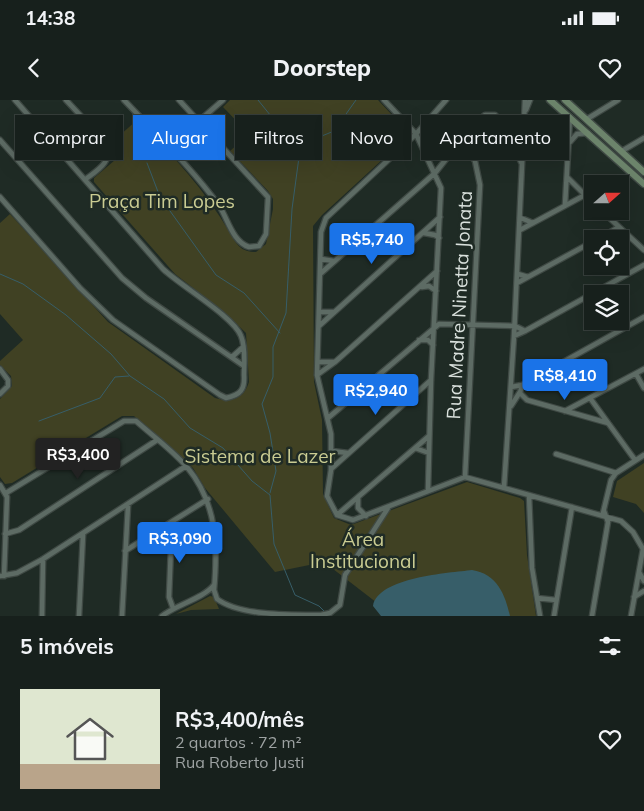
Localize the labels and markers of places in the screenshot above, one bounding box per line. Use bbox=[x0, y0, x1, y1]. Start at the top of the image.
pin: R$5,740 bbox=[326, 222, 418, 265]
pin: R$8,410 bbox=[519, 358, 611, 401]
pin: R$2,940 bbox=[330, 374, 422, 416]
pin: R$3,400 bbox=[32, 438, 124, 480]
pin: R$3,090 bbox=[134, 522, 226, 564]

